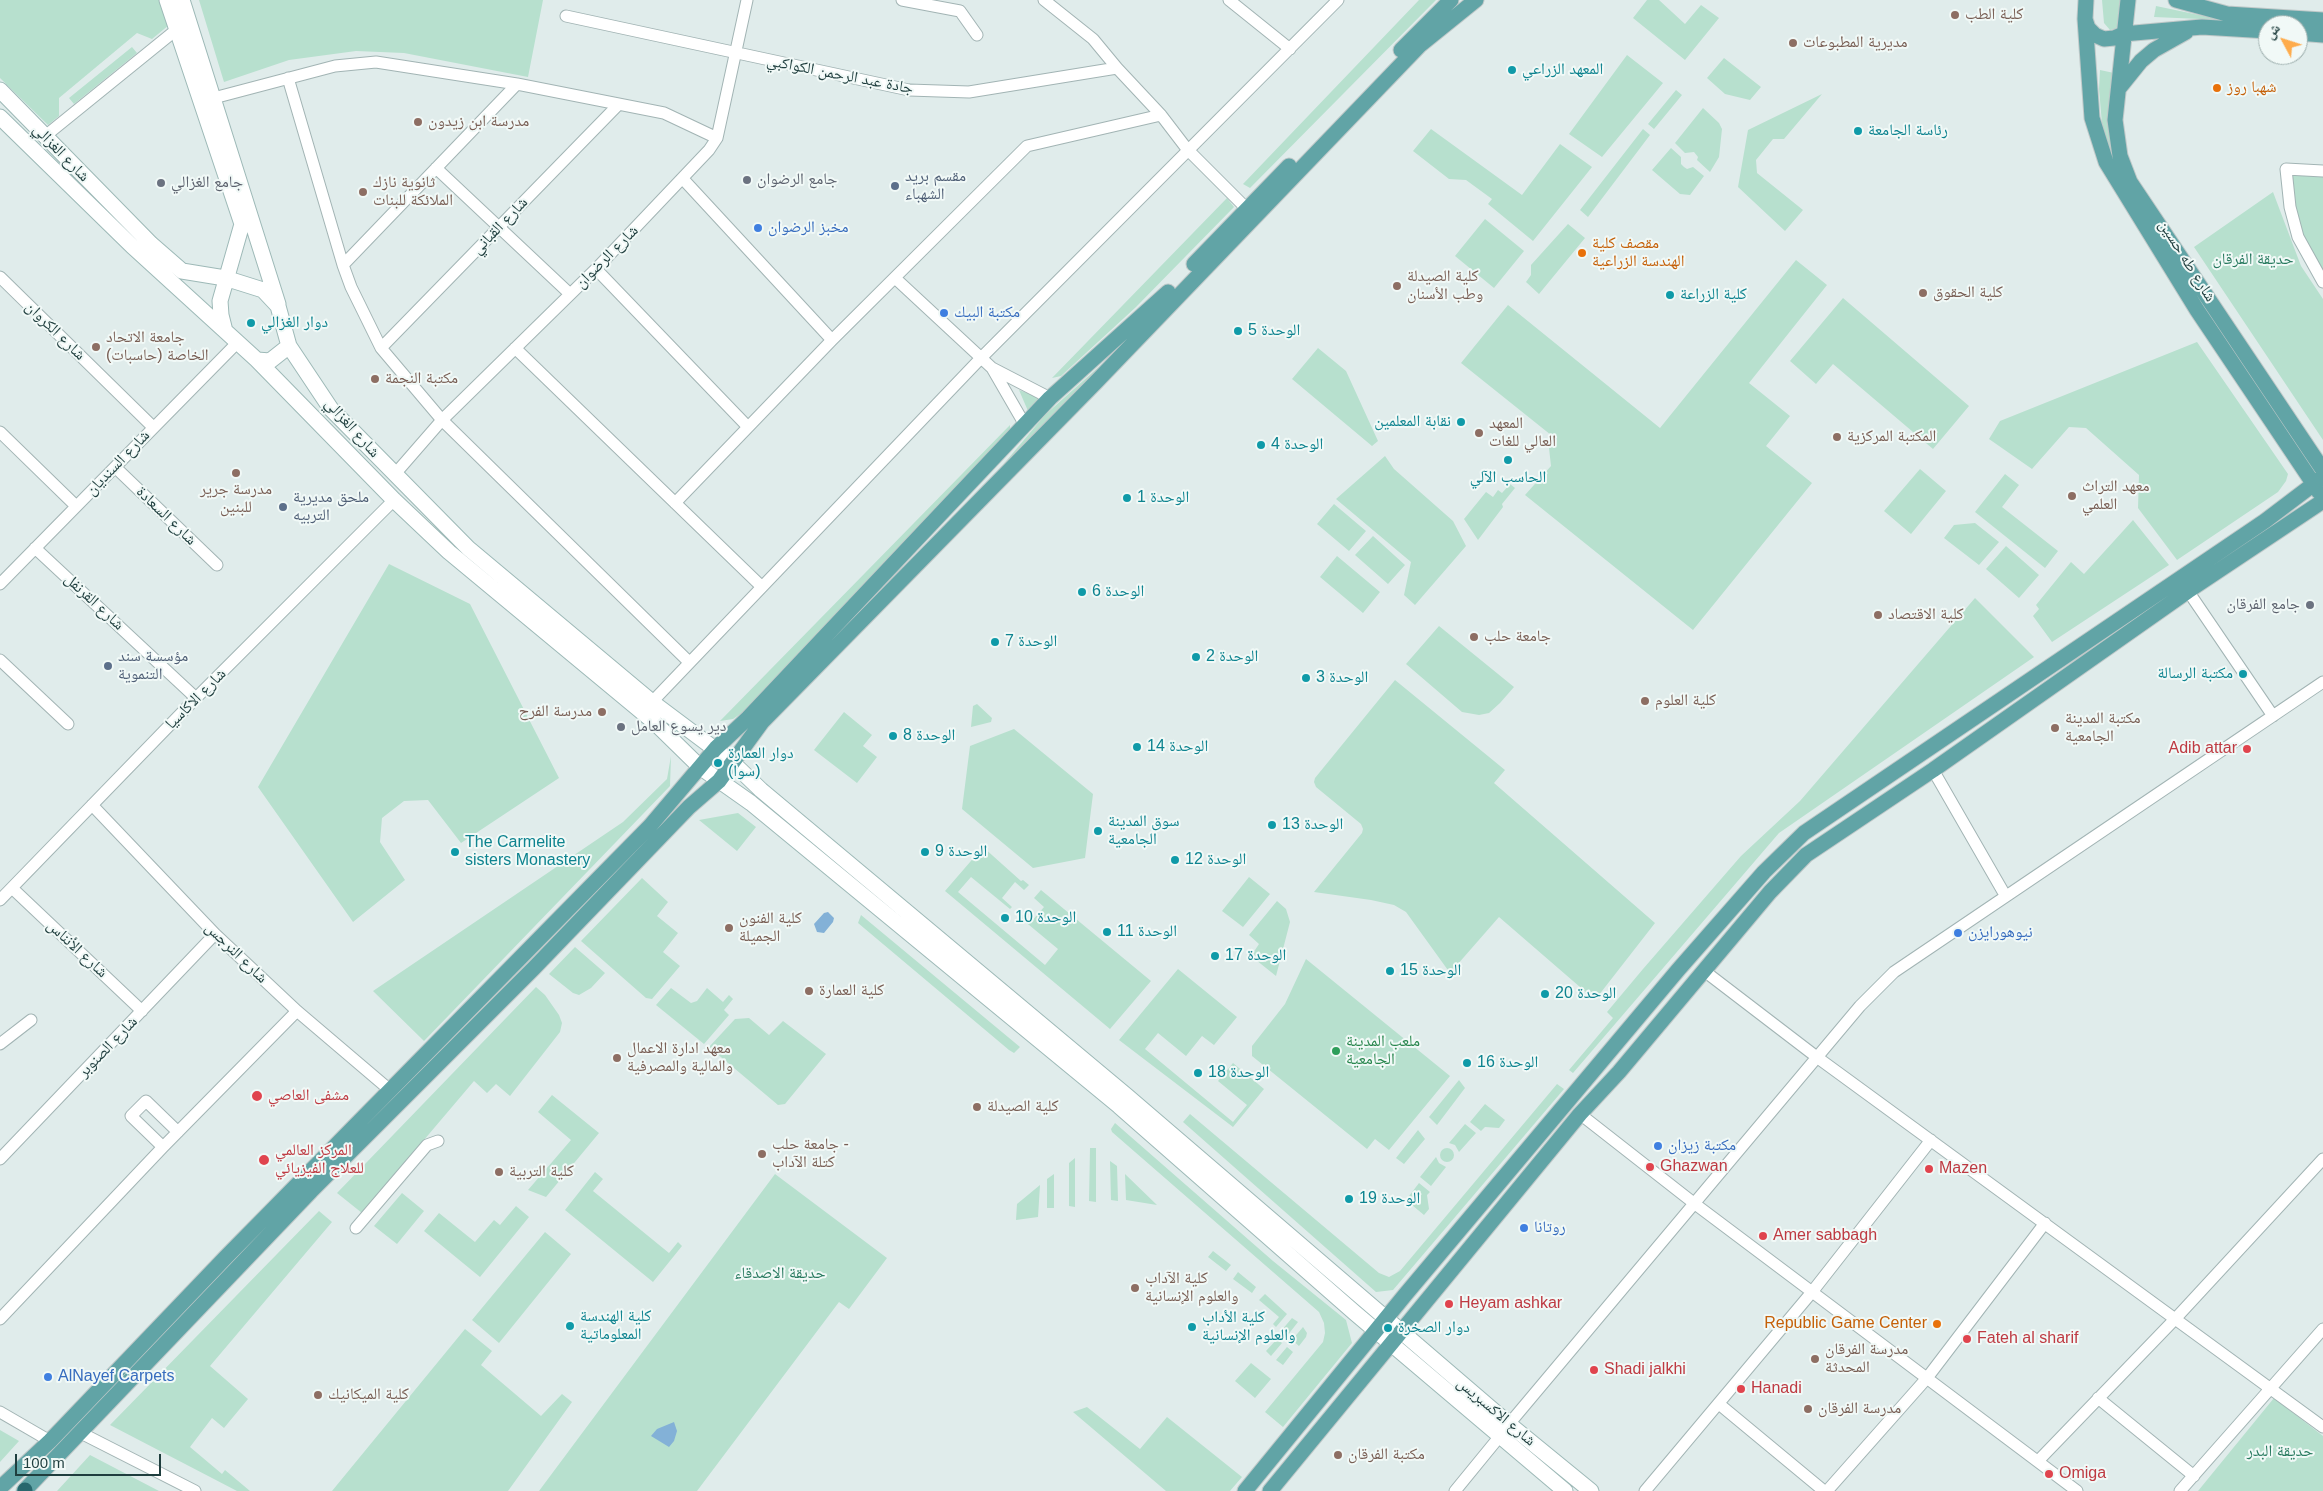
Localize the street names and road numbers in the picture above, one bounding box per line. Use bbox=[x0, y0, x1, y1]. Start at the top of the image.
street label: جادة عبد الرحمن الكواكبي bbox=[765, 51, 915, 99]
street label: شارع الغزالي bbox=[29, 120, 93, 186]
street label: شارع القباني bbox=[468, 193, 532, 259]
street label: شارع طه حسين bbox=[2154, 216, 2220, 306]
street label: شارع الرضوان bbox=[571, 221, 643, 293]
street label: شارع الكروان bbox=[21, 298, 89, 364]
street label: شارع الغزالي bbox=[320, 394, 384, 462]
street label: شارع السنديان bbox=[82, 426, 154, 500]
street label: شارع السعادة bbox=[132, 483, 200, 549]
street label: شارع القرنفل bbox=[60, 569, 128, 635]
street label: شارع الاكاسيا bbox=[162, 665, 230, 733]
street label: شارع الأنناس bbox=[43, 916, 111, 982]
street label: شارع النرجس bbox=[201, 918, 271, 988]
street label: شارع الصنوبر bbox=[74, 1012, 142, 1082]
street label: شارع الاكسبريس bbox=[1453, 1373, 1539, 1451]

